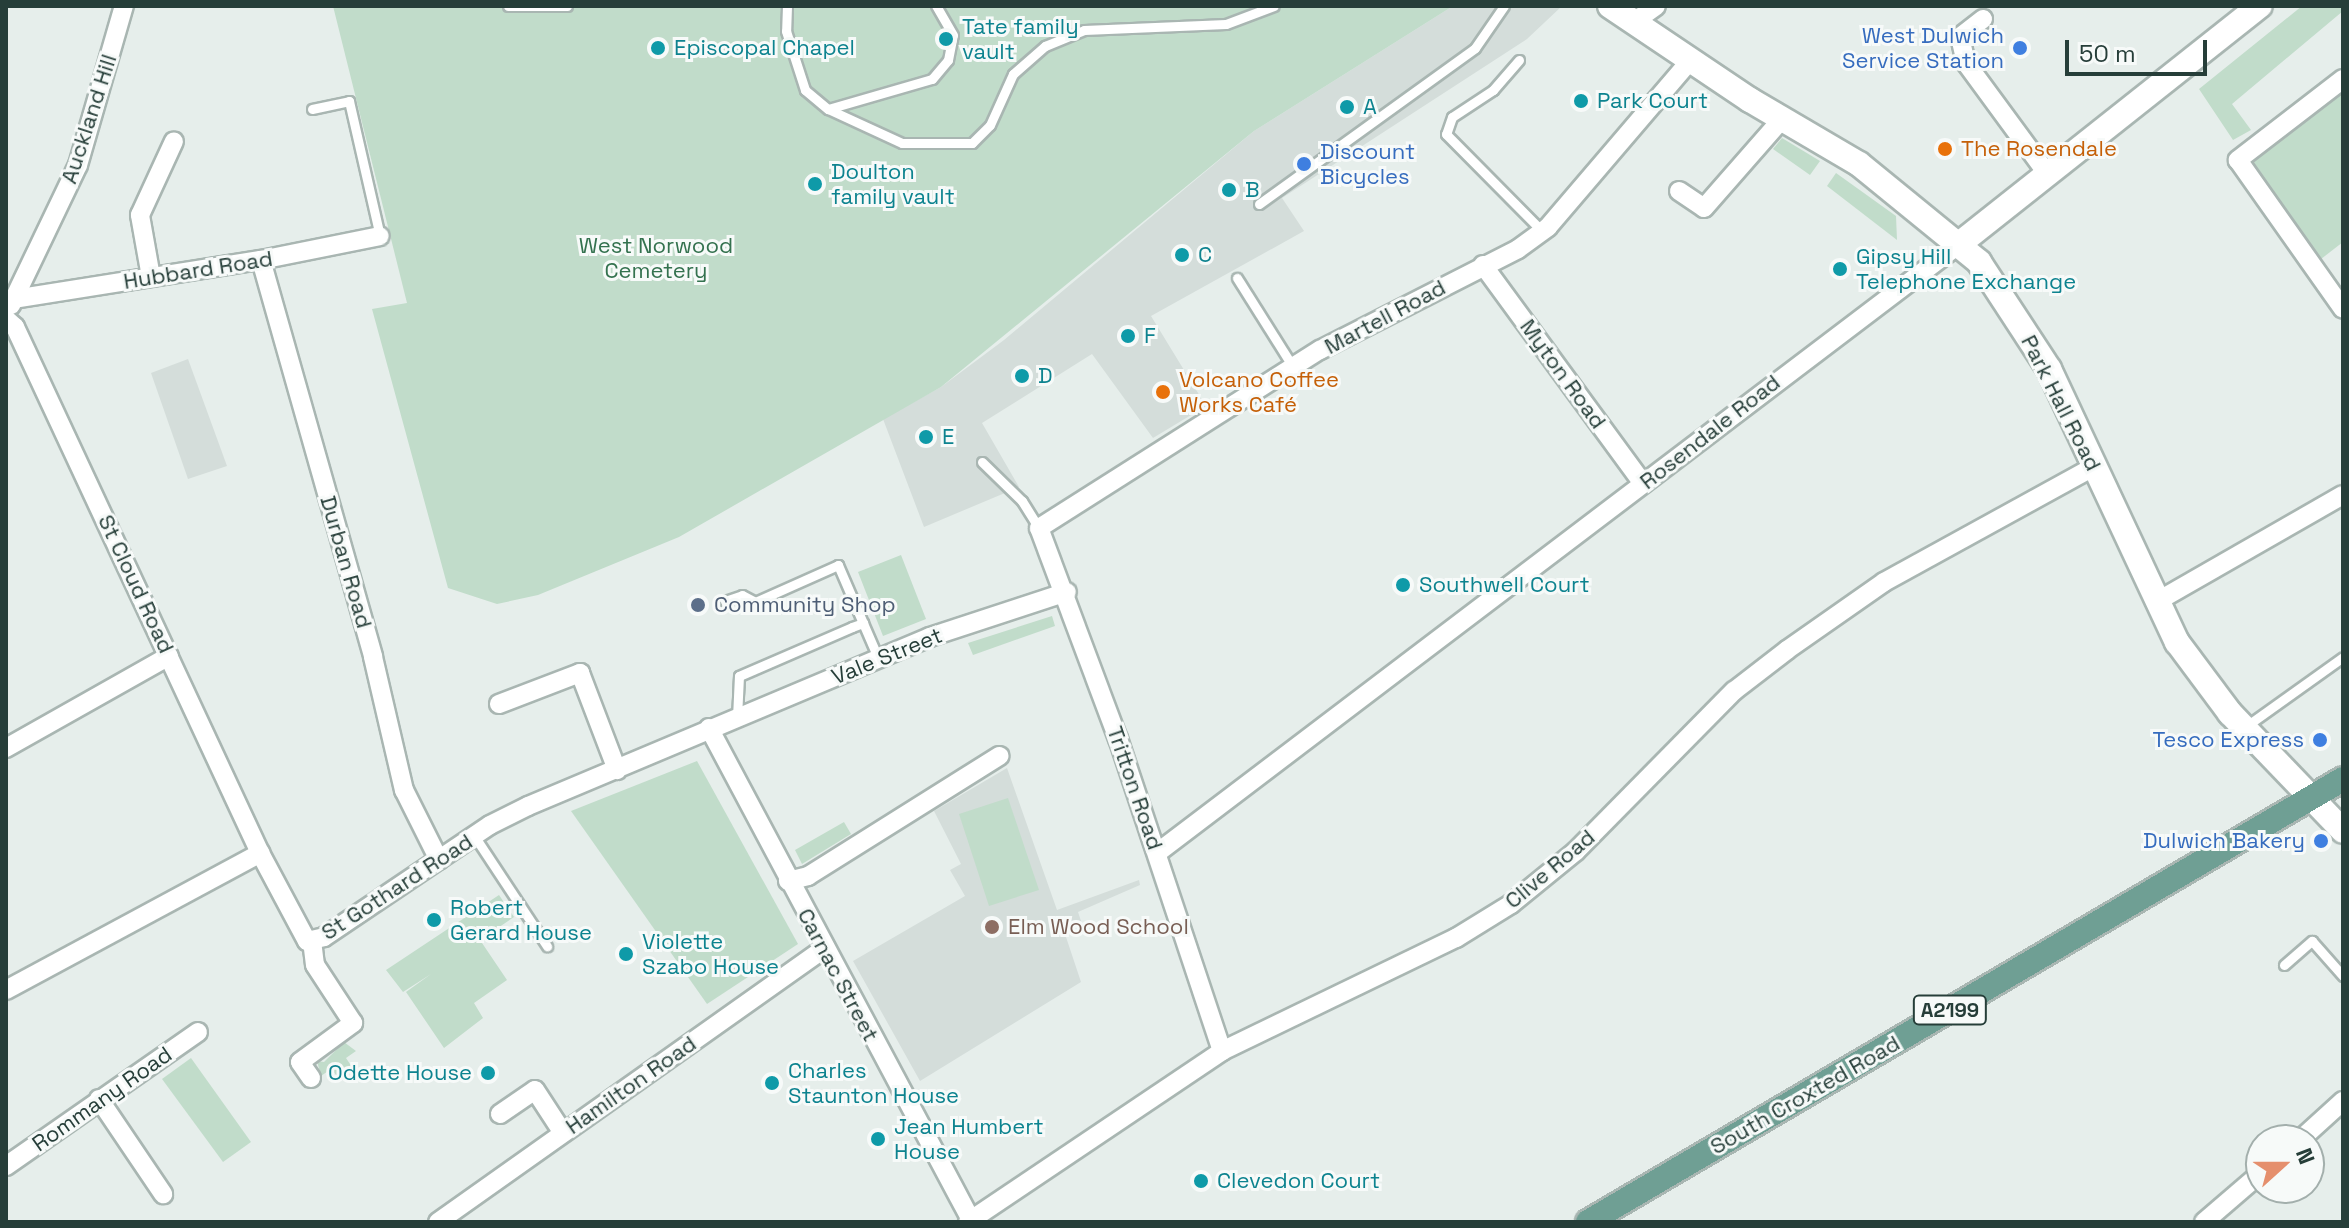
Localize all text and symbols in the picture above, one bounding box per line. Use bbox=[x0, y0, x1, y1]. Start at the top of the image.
place label: Tate family vault bbox=[962, 13, 1079, 64]
place label: West Dulwich Service Station bbox=[1842, 22, 2004, 74]
scale bar bbox=[2069, 24, 2211, 74]
marker: Tate family vault bbox=[937, 30, 955, 48]
place label: Episcopal Chapel bbox=[674, 35, 855, 61]
text: 50 m bbox=[2079, 38, 2136, 69]
marker: Episcopal Chapel bbox=[649, 39, 667, 57]
marker: West Dulwich Service Station bbox=[2011, 39, 2029, 57]
street label: Auckland Hill bbox=[56, 51, 122, 187]
place label: Park Court bbox=[1597, 88, 1708, 114]
marker: Park Court bbox=[1572, 92, 1590, 110]
place label: A bbox=[1363, 94, 1377, 120]
marker: A bbox=[1338, 98, 1356, 116]
place label: The Rosendale bbox=[1961, 136, 2117, 162]
place label: Discount Bicycles bbox=[1320, 138, 1415, 190]
marker: The Rosendale bbox=[1936, 140, 1954, 158]
marker: Discount Bicycles bbox=[1295, 155, 1313, 173]
place label: Doulton family vault bbox=[831, 158, 955, 210]
marker: Doulton family vault bbox=[806, 175, 824, 193]
place label: B bbox=[1245, 177, 1260, 203]
marker: B bbox=[1220, 181, 1238, 199]
park label: West Norwood Cemetery bbox=[579, 232, 733, 284]
place label: C bbox=[1198, 242, 1212, 268]
place label: Gipsy Hill Telephone Exchange bbox=[1856, 243, 2076, 294]
street label: Hubbard Road bbox=[122, 245, 274, 295]
marker: C bbox=[1173, 246, 1191, 264]
marker: Gipsy Hill Telephone Exchange bbox=[1831, 260, 1849, 278]
street label: Martell Road bbox=[1320, 274, 1450, 360]
street label: Myton Road bbox=[1514, 314, 1612, 434]
place label: F bbox=[1144, 323, 1156, 349]
marker: F bbox=[1119, 327, 1137, 345]
street label: Park Hall Road bbox=[2015, 331, 2107, 475]
place label: D bbox=[1038, 363, 1053, 389]
place label: Volcano Coffee Works Café bbox=[1179, 366, 1339, 418]
marker: D bbox=[1013, 367, 1031, 385]
street label: Rosendale Road bbox=[1635, 369, 1785, 495]
marker: Volcano Coffee Works Café bbox=[1154, 383, 1172, 401]
place label: E bbox=[942, 424, 954, 450]
marker: E bbox=[917, 428, 935, 446]
street label: Durban Road bbox=[315, 493, 377, 631]
street label: St Cloud Road bbox=[92, 511, 180, 657]
place label: Southwell Court bbox=[1419, 572, 1590, 598]
marker: Southwell Court bbox=[1394, 576, 1412, 594]
place label: Community Shop bbox=[714, 592, 896, 618]
marker: Community Shop bbox=[689, 596, 707, 614]
street label: Vale Street bbox=[828, 622, 946, 690]
street label: Tritton Road bbox=[1102, 723, 1168, 853]
place label: Tesco Express bbox=[2153, 727, 2304, 753]
marker: Tesco Express bbox=[2311, 731, 2329, 749]
street label: Clive Road bbox=[1500, 824, 1600, 914]
street label: St Gothard Road bbox=[316, 828, 478, 946]
place label: Dulwich Bakery bbox=[2143, 828, 2305, 854]
marker: Dulwich Bakery bbox=[2312, 832, 2330, 850]
place label: Robert Gerard House bbox=[450, 894, 592, 946]
street label: Carnac Street bbox=[792, 904, 884, 1046]
marker: Robert Gerard House bbox=[425, 911, 443, 929]
place label: Elm Wood School bbox=[1008, 914, 1189, 940]
marker: Elm Wood School bbox=[983, 918, 1001, 936]
place label: Violette Szabo House bbox=[642, 928, 779, 980]
marker: Violette Szabo House bbox=[617, 945, 635, 963]
road number: A2199 bbox=[1912, 994, 1988, 1026]
street label: Hamilton Road bbox=[561, 1030, 701, 1140]
street label: South Croxted Road bbox=[1706, 1030, 1904, 1160]
street label: Rommany Road bbox=[27, 1041, 177, 1157]
place label: Charles Staunton House bbox=[788, 1057, 959, 1108]
place label: Odette House bbox=[328, 1060, 472, 1086]
marker: Odette House bbox=[479, 1064, 497, 1082]
marker: Charles Staunton House bbox=[763, 1074, 781, 1092]
place label: Jean Humbert House bbox=[894, 1113, 1044, 1164]
north arrow bbox=[2245, 1124, 2325, 1204]
marker: Jean Humbert House bbox=[869, 1130, 887, 1148]
text: N bbox=[2290, 1144, 2321, 1168]
place label: Clevedon Court bbox=[1217, 1168, 1380, 1194]
marker: Clevedon Court bbox=[1192, 1172, 1210, 1190]

